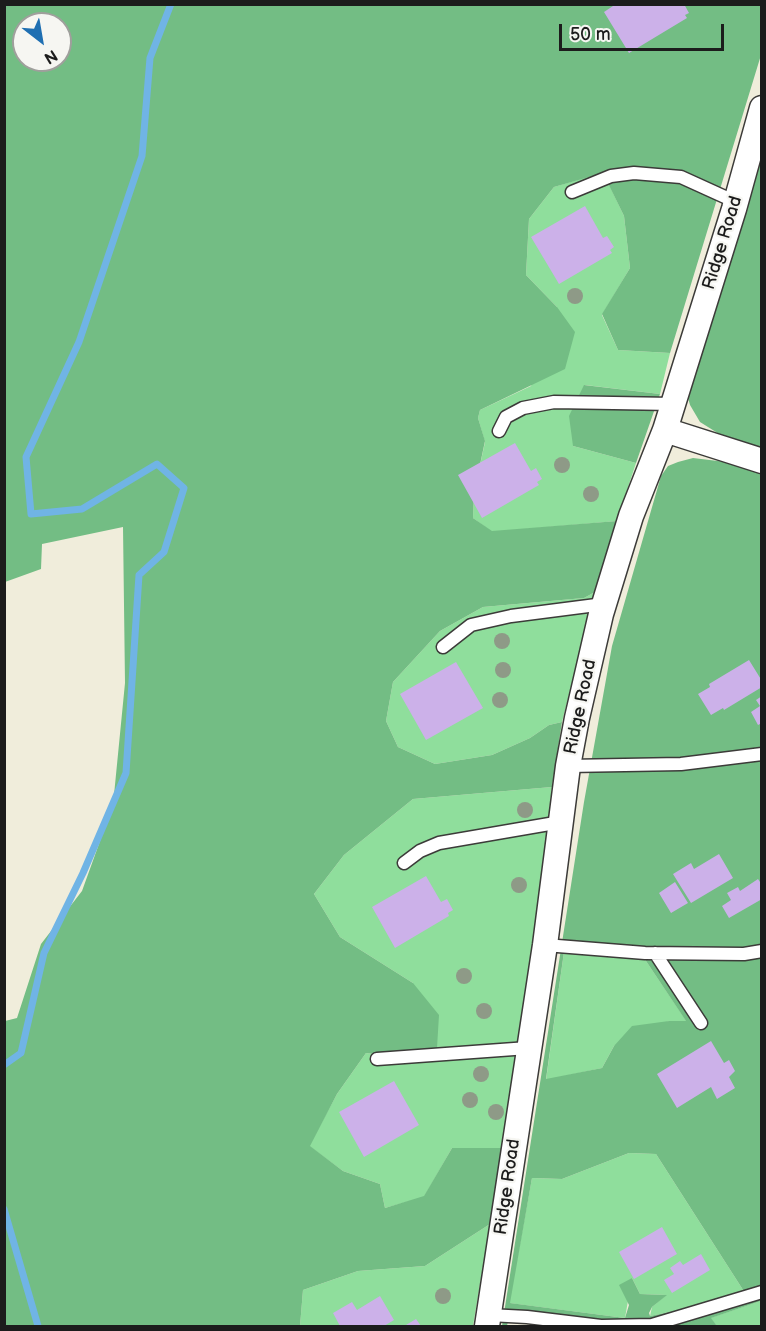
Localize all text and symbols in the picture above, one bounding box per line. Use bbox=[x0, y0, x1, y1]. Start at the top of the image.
north arrow bbox=[12, 12, 72, 72]
scale bar bbox=[562, 12, 727, 50]
text: 50 m bbox=[570, 24, 611, 45]
text: N bbox=[40, 45, 61, 67]
street label: Ridge Road bbox=[699, 194, 747, 292]
street label: Ridge Road bbox=[560, 657, 602, 757]
street label: Ridge Road bbox=[491, 1138, 525, 1236]

